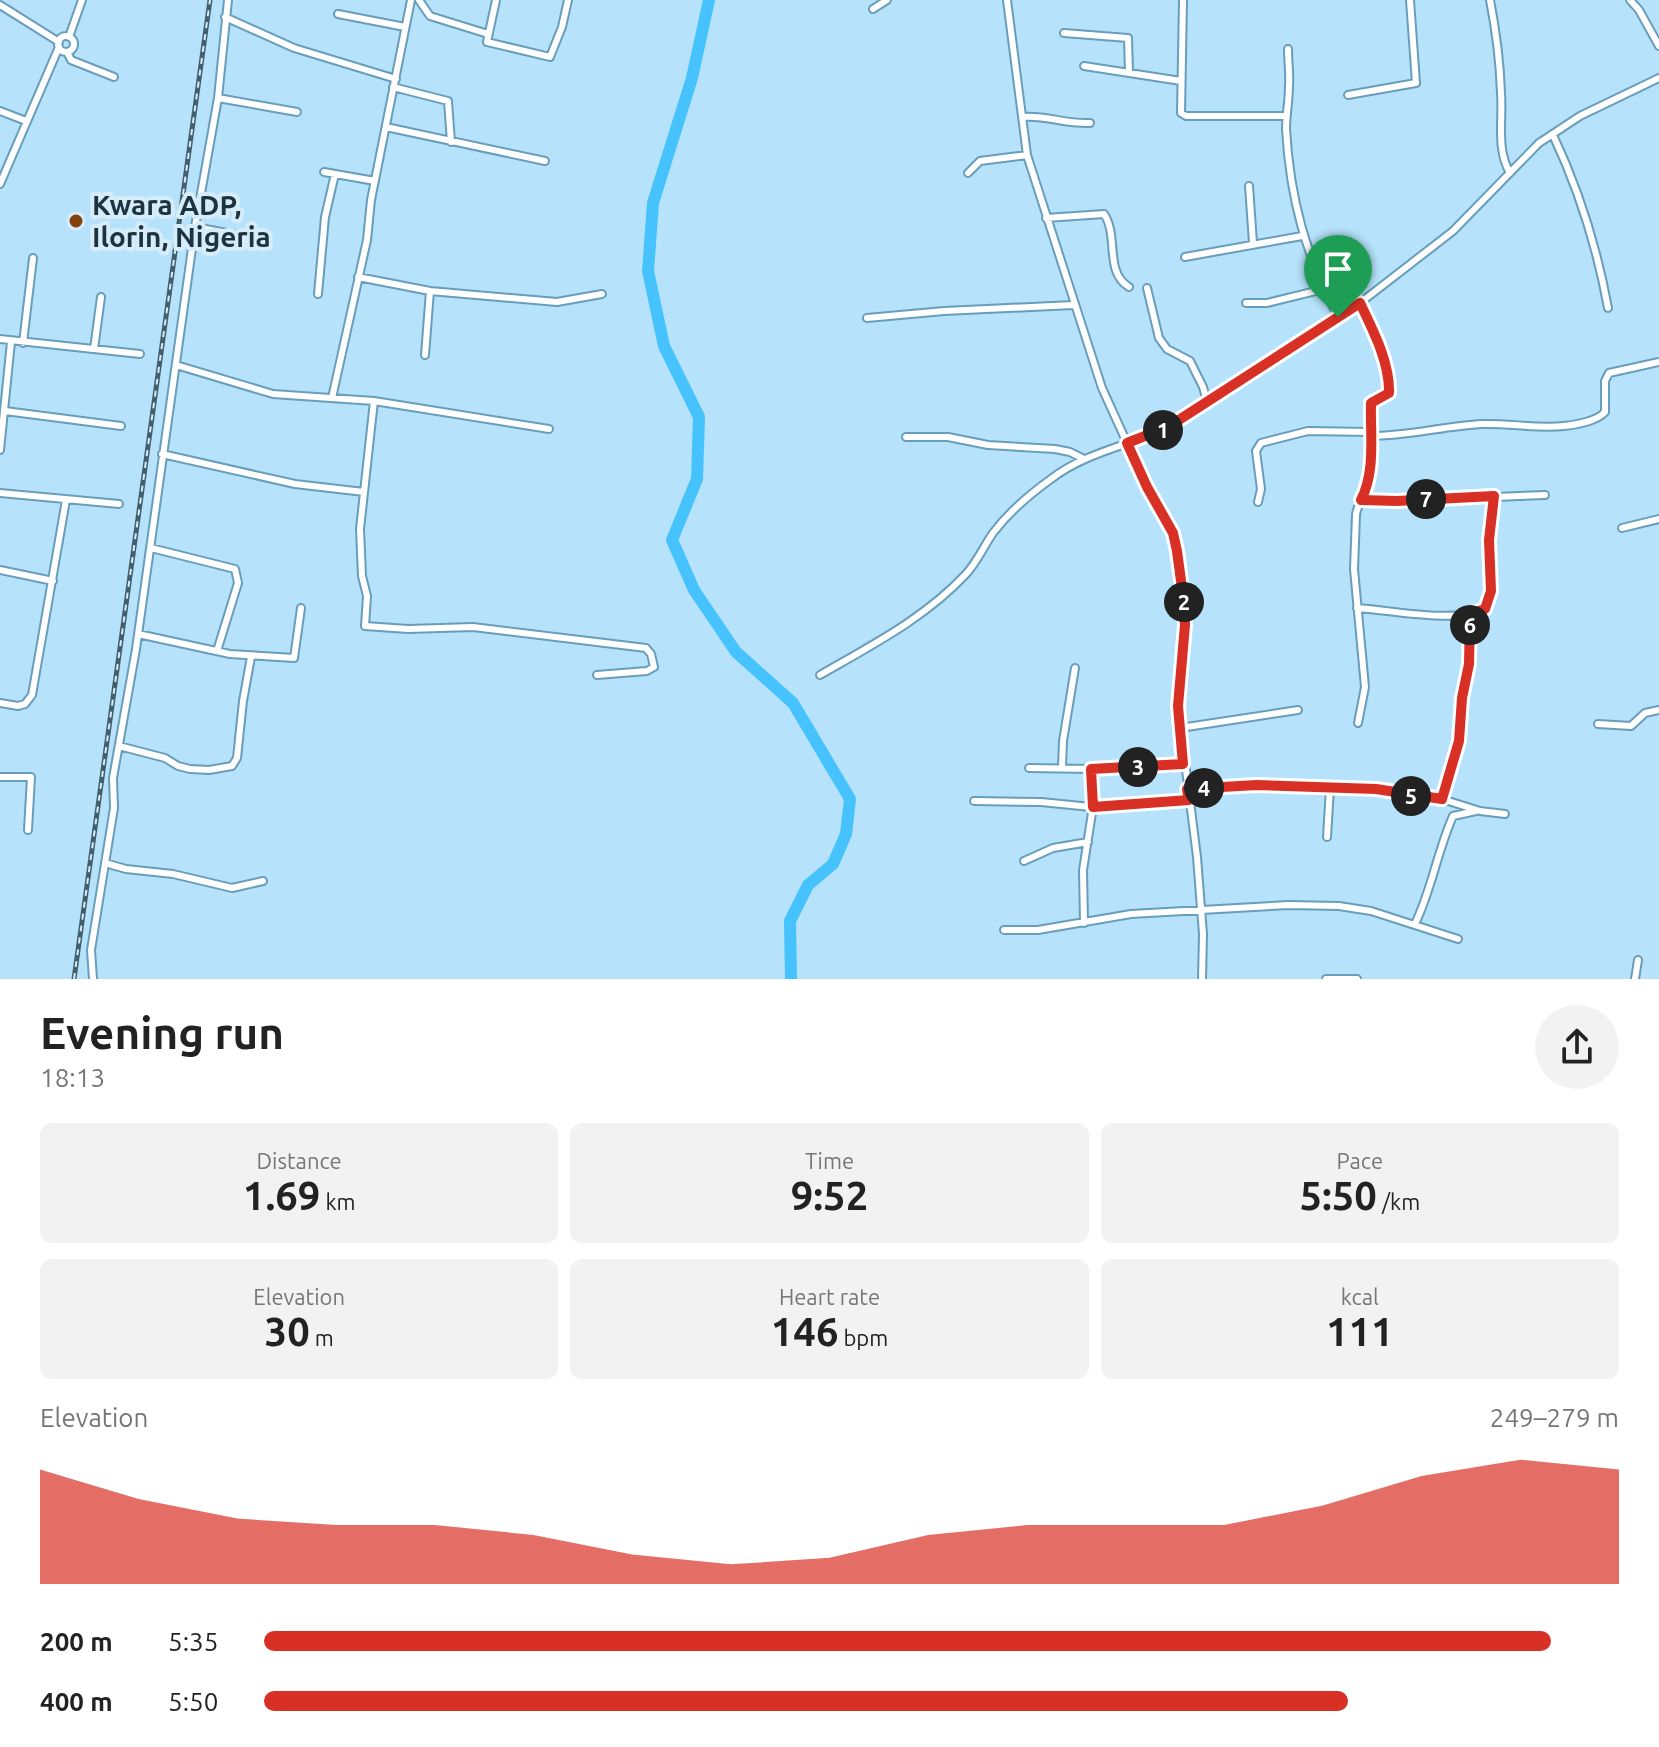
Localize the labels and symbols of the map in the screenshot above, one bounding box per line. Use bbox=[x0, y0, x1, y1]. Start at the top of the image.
place label: Kwara ADP, Ilorin, Nigeria bbox=[92, 189, 271, 252]
marker: Kwara ADP, Ilorin, Nigeria bbox=[67, 212, 85, 230]
pin bbox=[1304, 235, 1372, 317]
pin: 1 bbox=[1143, 410, 1183, 450]
pin: 7 bbox=[1406, 479, 1446, 519]
pin: 2 bbox=[1164, 582, 1204, 622]
pin: 6 bbox=[1450, 605, 1490, 645]
pin: 3 bbox=[1118, 747, 1158, 787]
pin: 4 bbox=[1184, 768, 1224, 808]
pin: 5 bbox=[1391, 776, 1431, 816]

